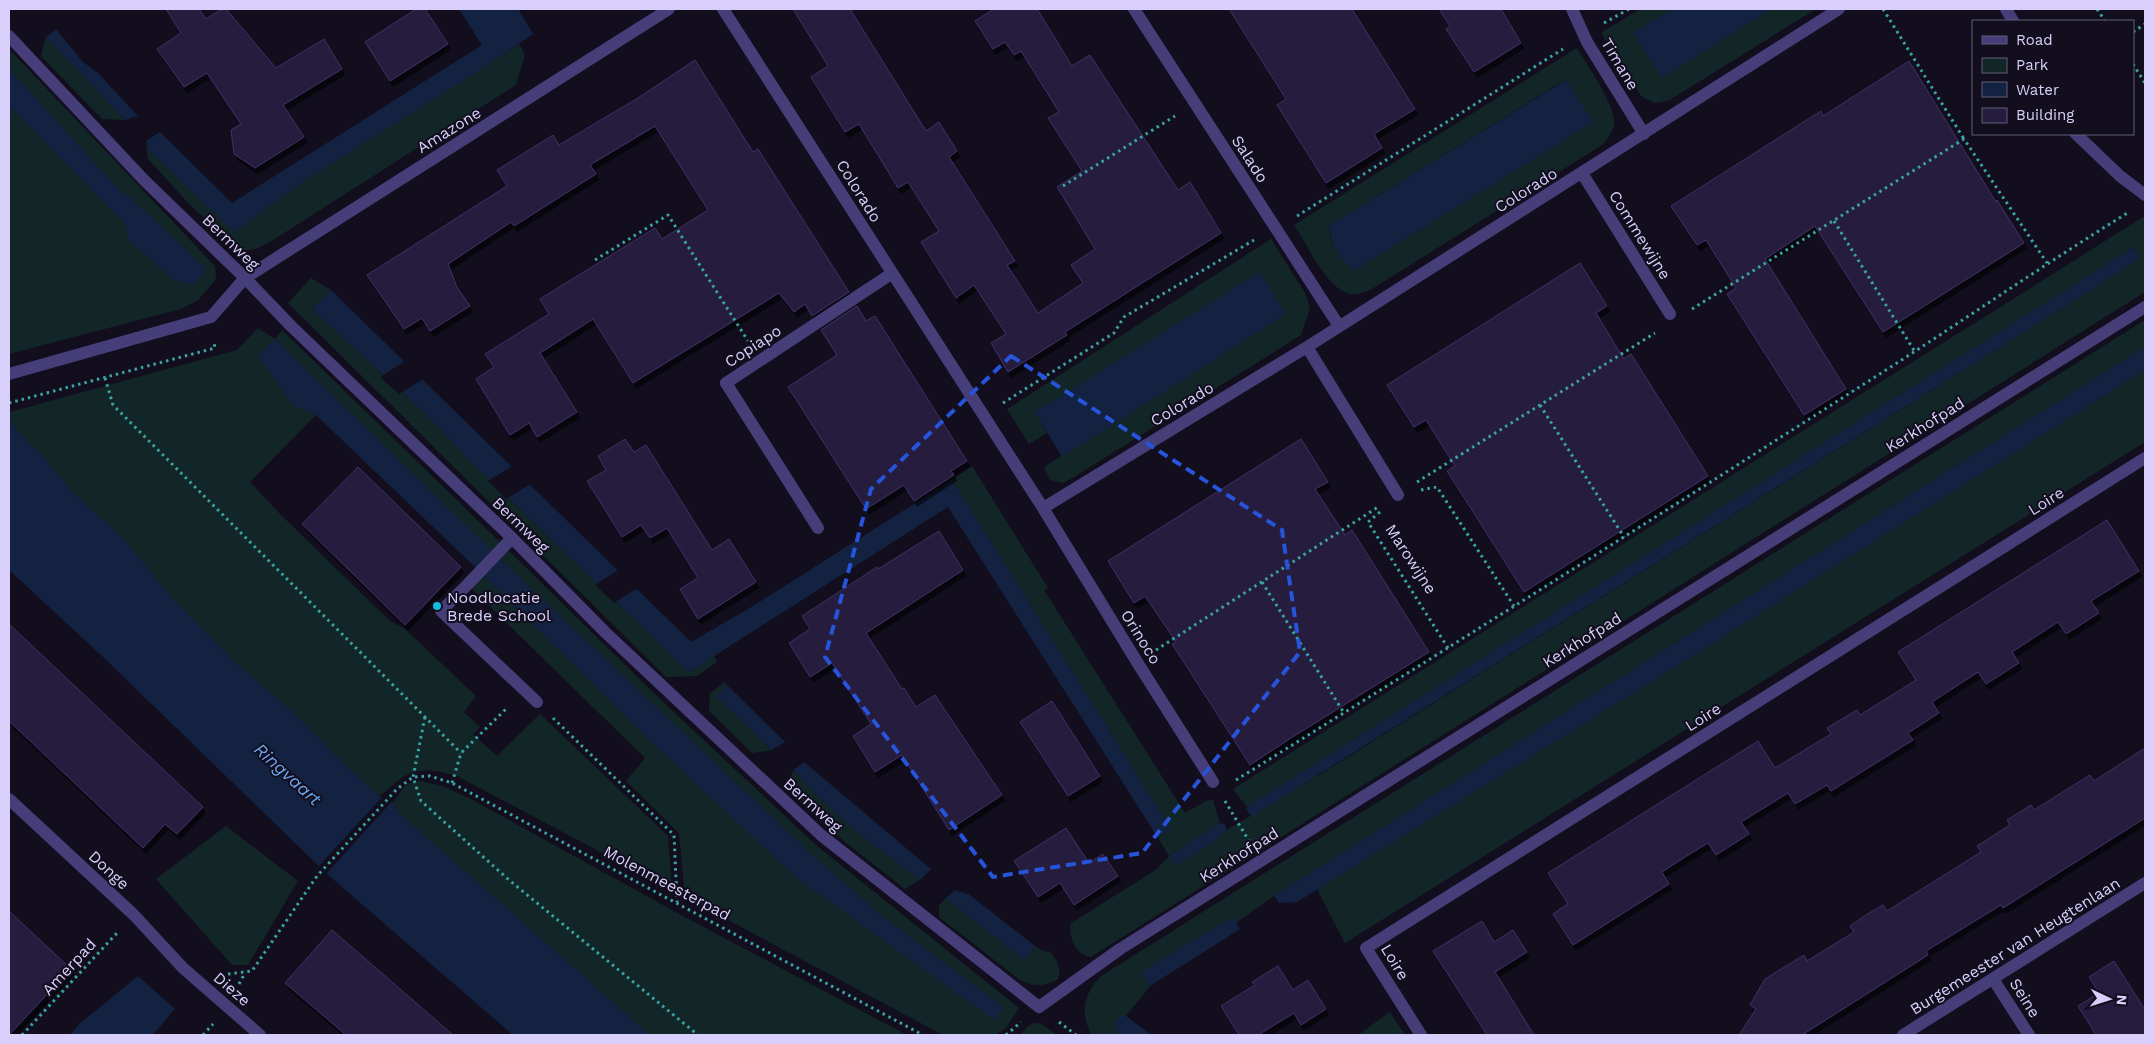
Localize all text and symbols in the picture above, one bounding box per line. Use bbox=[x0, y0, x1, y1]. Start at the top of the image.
legend bbox=[1972, 20, 2134, 135]
text: Road bbox=[2016, 31, 2053, 49]
street label: Timane bbox=[1597, 35, 1643, 93]
text: Park bbox=[2016, 56, 2049, 74]
text: Water bbox=[2016, 81, 2059, 99]
street label: Amazone bbox=[413, 103, 485, 157]
text: Building bbox=[2016, 106, 2074, 124]
street label: Salado bbox=[1228, 132, 1272, 186]
street label: Colorado bbox=[832, 156, 886, 226]
street label: Colorado bbox=[1491, 163, 1561, 217]
street label: Commewijne bbox=[1605, 187, 1675, 283]
street label: Bermweg bbox=[198, 210, 264, 274]
street label: Copiapo bbox=[721, 321, 785, 371]
street label: Colorado bbox=[1147, 378, 1217, 430]
street label: Kerkhofpad bbox=[1882, 393, 1968, 457]
street label: Loire bbox=[2025, 483, 2067, 519]
street label: Bermweg bbox=[488, 493, 554, 557]
street label: Marowijne bbox=[1381, 521, 1441, 597]
place label: Noodlocatie Brede School bbox=[447, 588, 551, 625]
marker: Noodlocatie Brede School bbox=[431, 600, 443, 612]
street label: Orinoco bbox=[1117, 606, 1165, 668]
street label: Kerkhofpad bbox=[1539, 608, 1625, 672]
street label: Loire bbox=[1682, 699, 1724, 735]
water label: Ringvaart bbox=[250, 738, 326, 810]
street label: Bermweg bbox=[780, 774, 847, 837]
street label: Kerkhofpad bbox=[1196, 823, 1282, 887]
street label: Molenmeesterpad bbox=[600, 842, 734, 924]
street label: Donge bbox=[85, 846, 133, 894]
street label: Burgemeester van Heugtenlaan bbox=[1906, 873, 2124, 1019]
street label: Amerpad bbox=[38, 935, 100, 999]
street label: Loire bbox=[1377, 941, 1413, 983]
street label: Dieze bbox=[210, 968, 254, 1010]
north arrow bbox=[2084, 974, 2134, 1024]
street label: Seine bbox=[2006, 975, 2044, 1021]
text: N bbox=[2114, 994, 2130, 1006]

